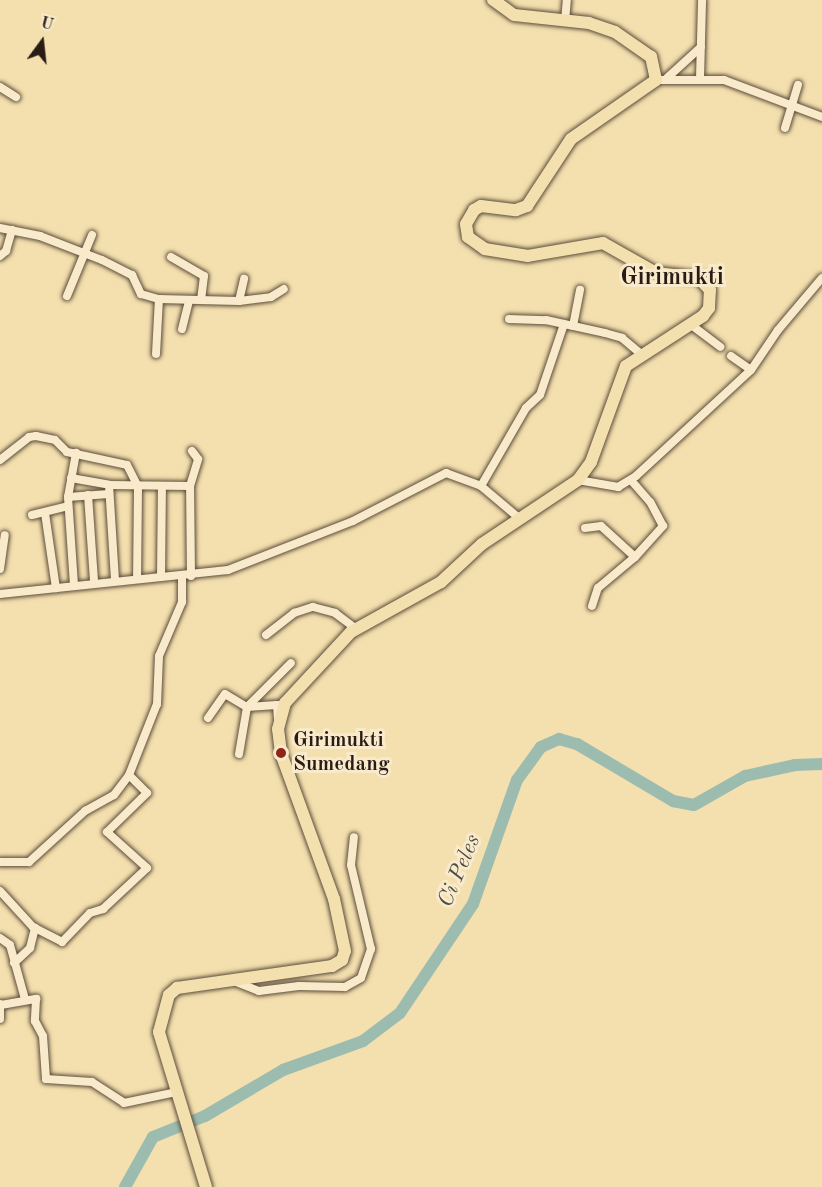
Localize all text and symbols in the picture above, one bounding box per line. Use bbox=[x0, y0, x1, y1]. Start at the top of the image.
north arrow bbox=[12, 12, 72, 72]
text: U bbox=[38, 15, 55, 34]
district label: Girimukti bbox=[620, 265, 724, 293]
place label: Girimukti Sumedang bbox=[293, 728, 390, 778]
marker: Girimukti Sumedang bbox=[274, 746, 288, 760]
water label: Ci Peles bbox=[433, 831, 487, 911]

